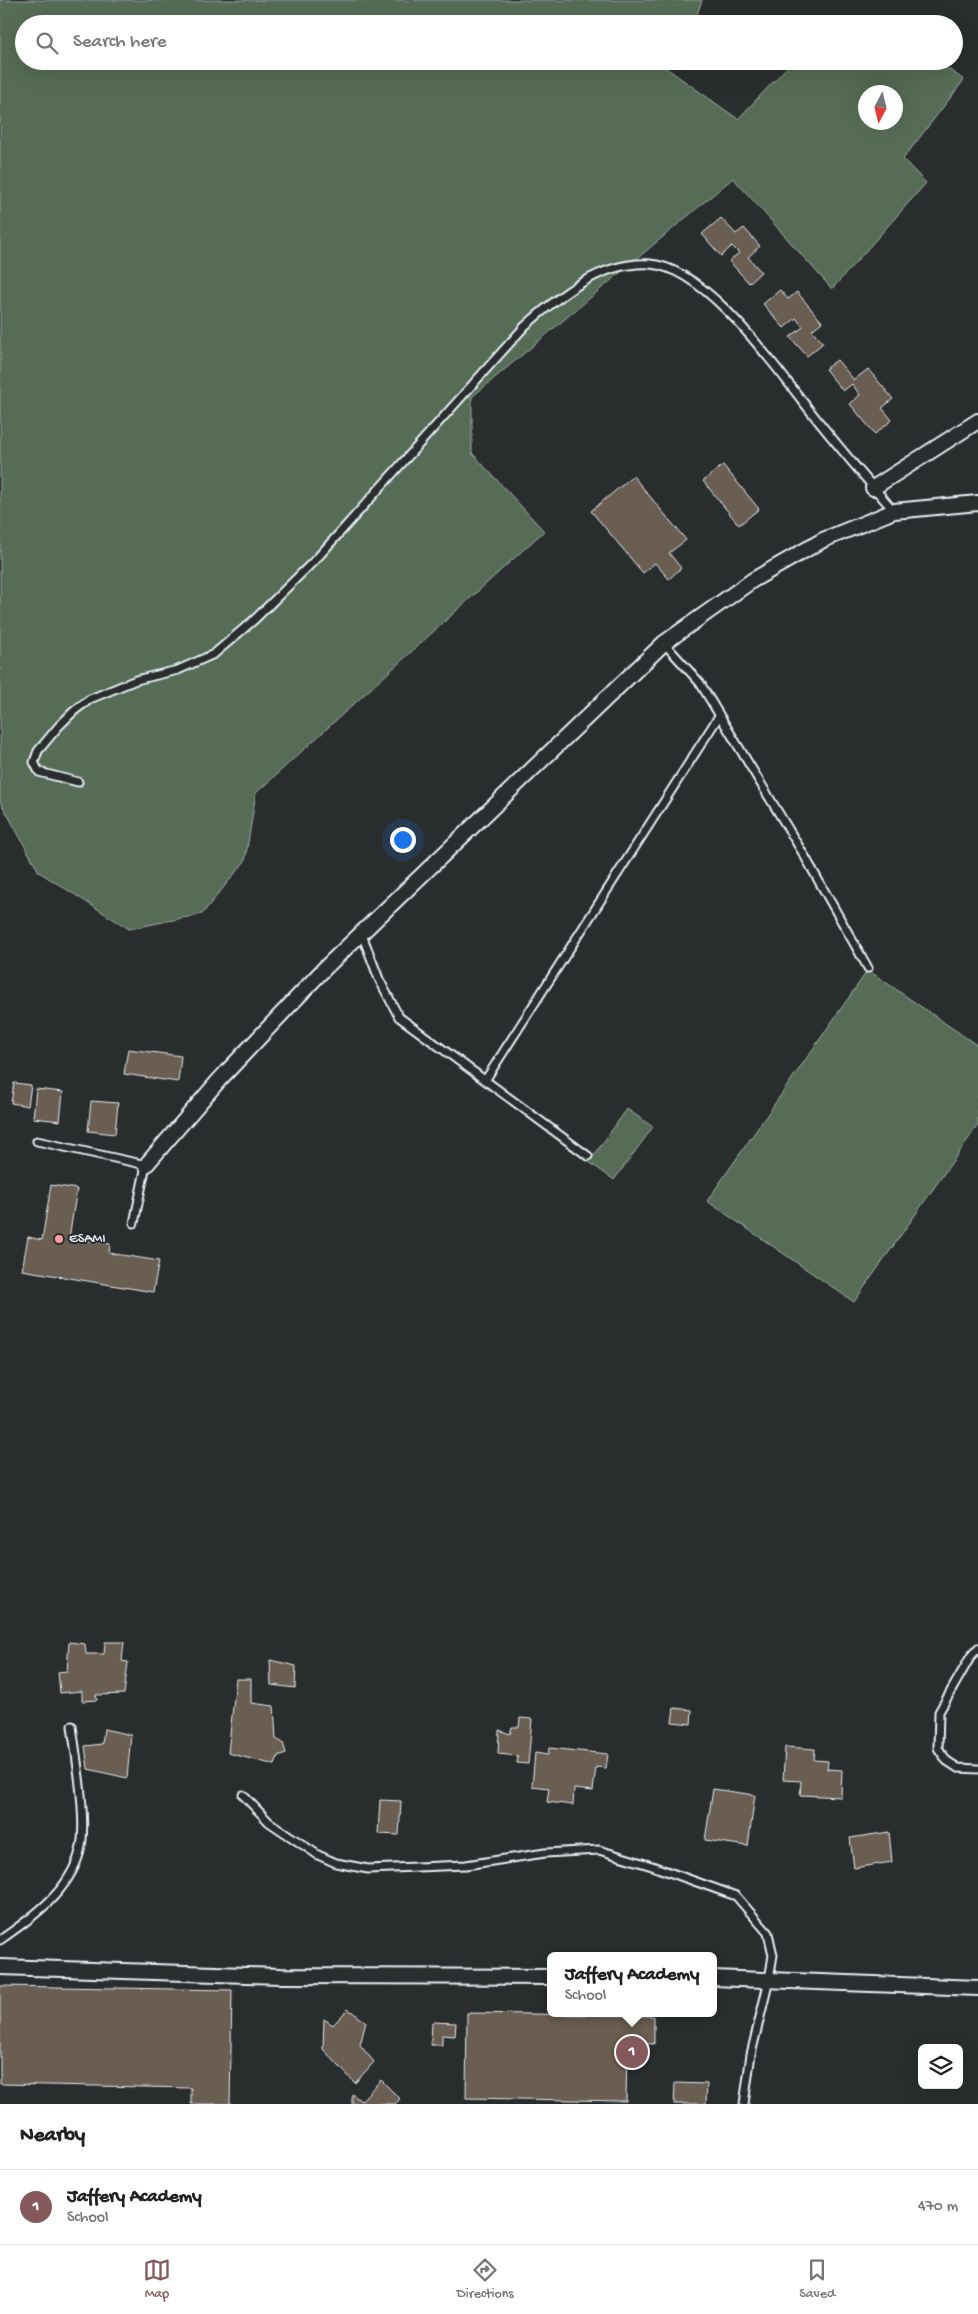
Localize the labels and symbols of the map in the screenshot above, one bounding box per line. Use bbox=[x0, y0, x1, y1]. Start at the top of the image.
north arrow bbox=[858, 85, 903, 130]
your location bbox=[390, 827, 416, 853]
place label: ESAMI bbox=[69, 1231, 106, 1248]
marker: ESAMI bbox=[53, 1233, 65, 1245]
pin: 1 bbox=[616, 2033, 648, 2071]

